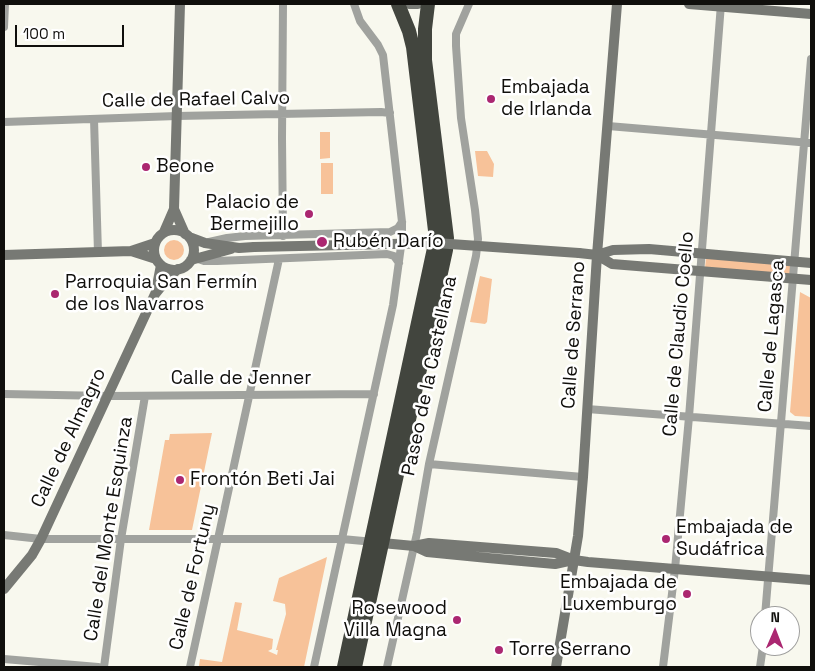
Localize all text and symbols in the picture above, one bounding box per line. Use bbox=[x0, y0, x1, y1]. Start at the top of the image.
scale bar bbox=[18, 15, 126, 47]
text: 100 m bbox=[23, 24, 65, 43]
place label: Embajada de Irlanda bbox=[501, 77, 592, 121]
street label: Calle de Rafael Calvo bbox=[102, 87, 290, 113]
marker: Embajada de Irlanda bbox=[485, 93, 497, 105]
place label: Beone bbox=[156, 156, 214, 178]
marker: Beone bbox=[140, 161, 152, 173]
place label: Palacio de Bermejillo bbox=[205, 192, 299, 236]
marker: Palacio de Bermejillo bbox=[303, 208, 315, 220]
street label: Calle de Claudio Coello bbox=[659, 230, 699, 438]
place label: Rubén Darío bbox=[333, 231, 444, 253]
marker: Rubén Darío bbox=[315, 235, 329, 249]
street label: Calle de Lagasca bbox=[754, 259, 790, 413]
street label: Calle de Serrano bbox=[557, 260, 591, 410]
place label: Parroquia San Fermín de los Navarros bbox=[65, 272, 257, 316]
street label: Paseo de la Castellana bbox=[398, 274, 462, 478]
marker: Parroquia San Fermín de los Navarros bbox=[49, 288, 61, 300]
street label: Calle de Almagro bbox=[27, 365, 111, 511]
street label: Calle de Jenner bbox=[171, 368, 311, 390]
street label: Calle del Monte Esquinza bbox=[80, 415, 138, 643]
place label: Frontón Beti Jai bbox=[190, 469, 335, 491]
marker: Frontón Beti Jai bbox=[174, 474, 186, 486]
street label: Calle de Fortuny bbox=[165, 502, 221, 652]
place label: Embajada de Sudáfrica bbox=[676, 517, 793, 561]
marker: Embajada de Sudáfrica bbox=[660, 533, 672, 545]
place label: Embajada de Luxemburgo bbox=[560, 572, 677, 616]
marker: Embajada de Luxemburgo bbox=[681, 588, 693, 600]
place label: Rosewood Villa Magna bbox=[344, 598, 447, 642]
north arrow bbox=[750, 606, 800, 656]
text: N bbox=[770, 608, 780, 626]
marker: Rosewood Villa Magna bbox=[451, 614, 463, 626]
place label: Torre Serrano bbox=[509, 639, 631, 661]
marker: Torre Serrano bbox=[493, 644, 505, 656]

